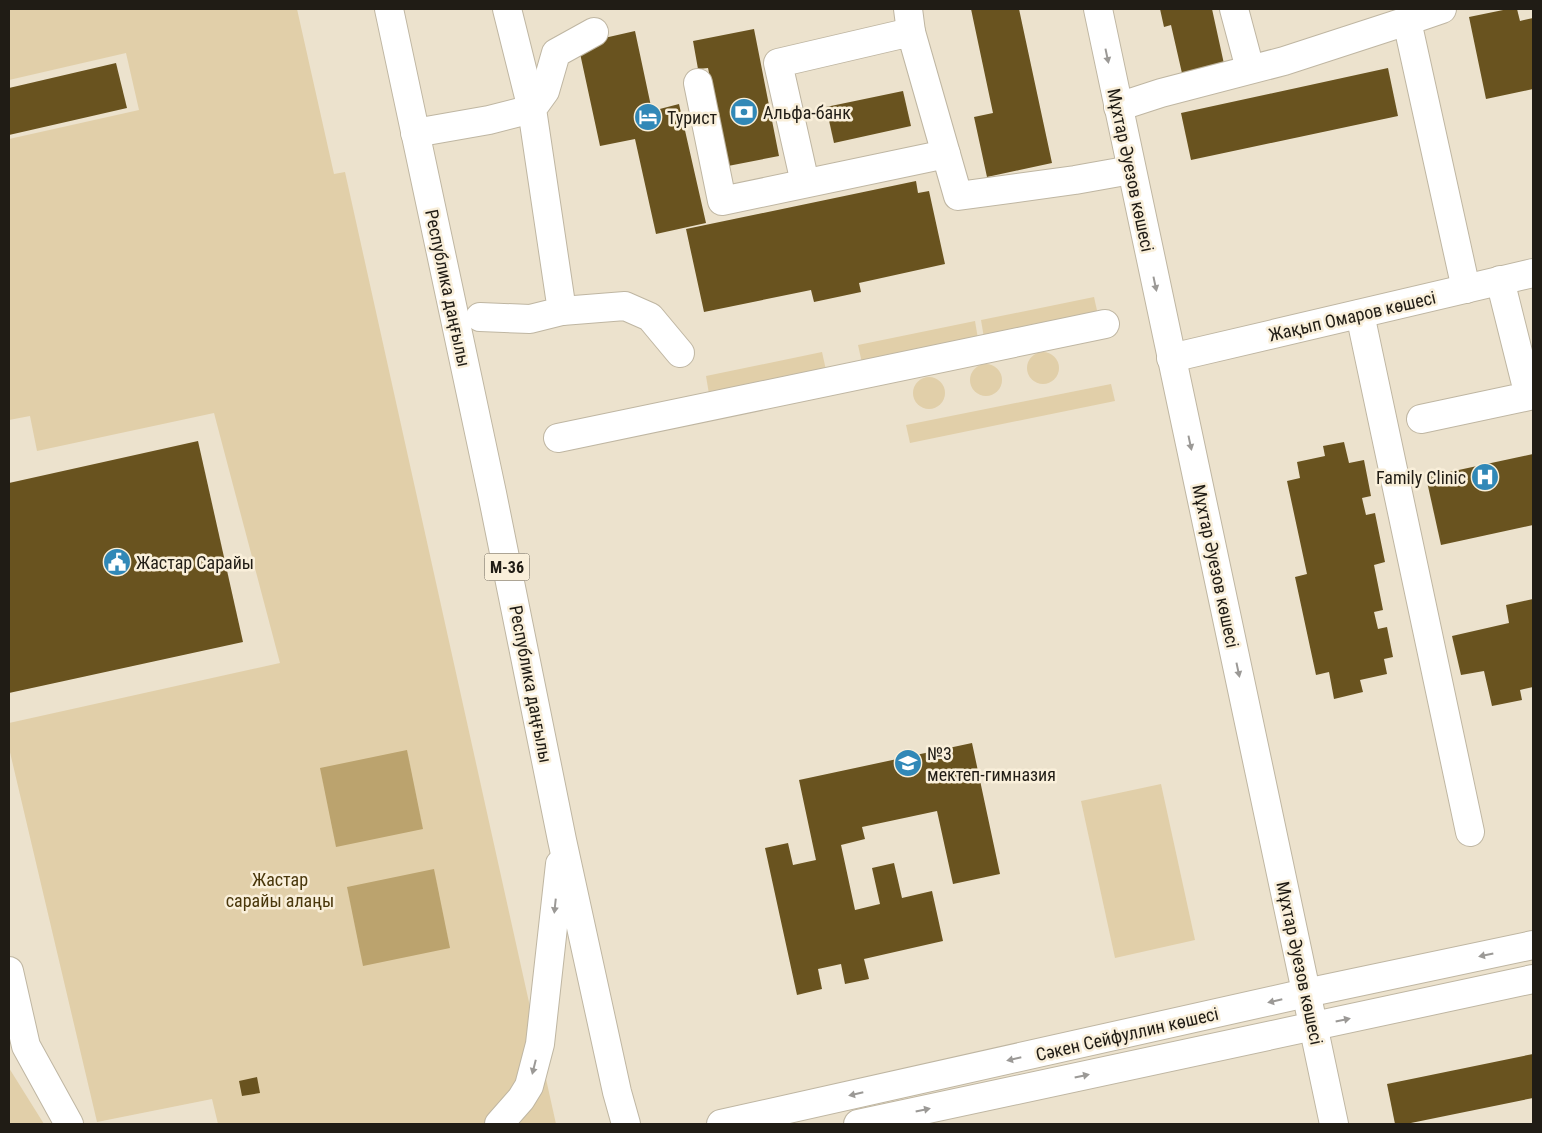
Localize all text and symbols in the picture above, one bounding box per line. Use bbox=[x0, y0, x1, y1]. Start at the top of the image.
one-way arrow bbox=[1104, 49, 1112, 65]
street label: Мұхтар Әуезов көшесі bbox=[1103, 86, 1159, 254]
bank icon: Альфа-банк bbox=[729, 97, 759, 127]
hotel icon: Турист bbox=[633, 102, 663, 132]
place label: Альфа-банк bbox=[763, 102, 851, 123]
place label: Турист bbox=[667, 107, 718, 128]
street label: Республика даңғылы bbox=[421, 207, 475, 369]
one-way arrow bbox=[1151, 276, 1159, 292]
street label: Жақып Омаров көшесі bbox=[1266, 287, 1438, 345]
one-way arrow bbox=[1186, 435, 1194, 450]
hospital icon: Family Clinic bbox=[1470, 462, 1500, 492]
place label: Family Clinic bbox=[1376, 467, 1466, 488]
street label: Мұхтар Әуезов көшесі bbox=[1188, 482, 1244, 650]
public building icon: Жастар Сарайы bbox=[102, 547, 132, 577]
place label: Жастар Сарайы bbox=[136, 552, 254, 573]
road number: M-36 bbox=[484, 554, 530, 580]
street label: Республика даңғылы bbox=[505, 603, 557, 765]
one-way arrow bbox=[1234, 663, 1242, 679]
place label: №3 мектеп-гимназия bbox=[927, 743, 1056, 785]
school or university icon: №3 мектеп-гимназия bbox=[893, 748, 923, 778]
park label: Жастар сарайы алаңы bbox=[226, 869, 334, 911]
street label: Мұхтар Әуезов көшесі bbox=[1272, 879, 1328, 1047]
one-way arrow bbox=[551, 899, 559, 915]
one-way arrow bbox=[1477, 952, 1493, 960]
one-way arrow bbox=[1268, 997, 1283, 1005]
street label: Сәкен Сейфуллин көшесі bbox=[1034, 1003, 1220, 1065]
one-way arrow bbox=[1335, 1015, 1351, 1023]
one-way arrow bbox=[1007, 1055, 1022, 1063]
one-way arrow bbox=[530, 1060, 538, 1075]
one-way arrow bbox=[1074, 1072, 1090, 1080]
one-way arrow bbox=[848, 1090, 863, 1098]
one-way arrow bbox=[915, 1106, 931, 1114]

